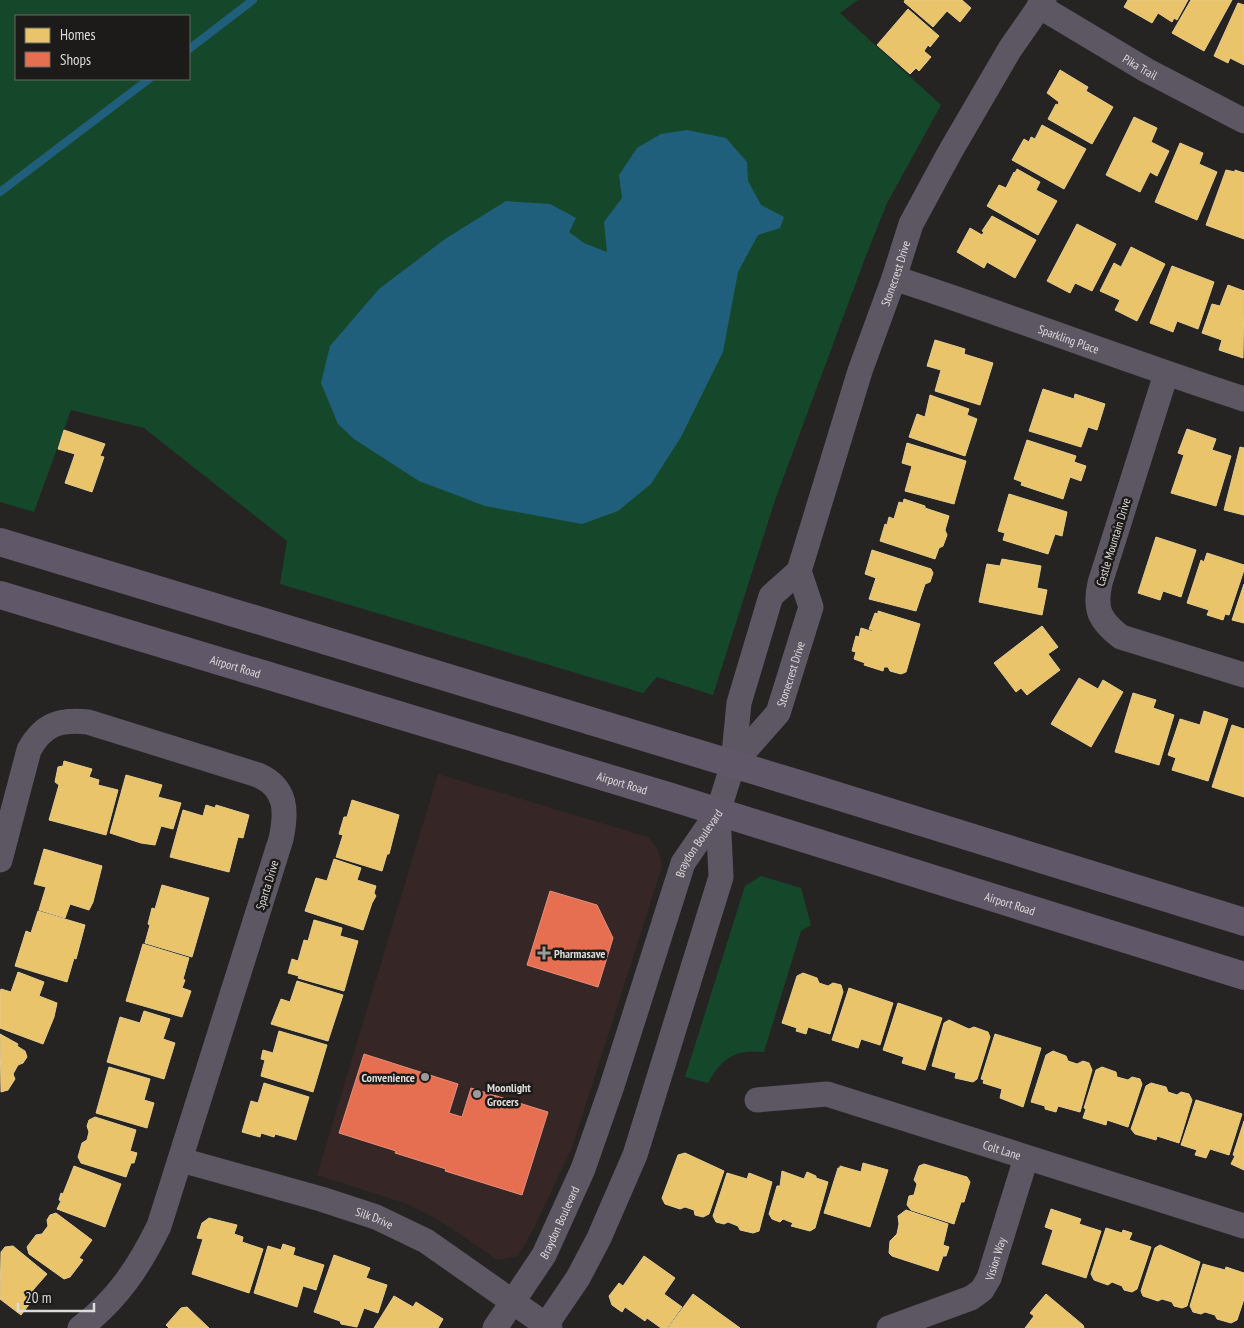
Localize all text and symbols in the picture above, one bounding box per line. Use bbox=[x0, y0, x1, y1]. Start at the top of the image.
legend bbox=[15, 15, 190, 80]
text: Homes bbox=[60, 25, 96, 44]
text: Shops bbox=[60, 50, 91, 69]
street label: Pika Trail bbox=[1120, 50, 1160, 82]
street label: Stonecrest Drive bbox=[877, 239, 913, 308]
street label: Sparkling Place bbox=[1036, 321, 1101, 356]
street label: Castle Mountain Drive bbox=[1092, 496, 1134, 588]
street label: Stonecrest Drive bbox=[773, 639, 807, 709]
street label: Airport Road bbox=[209, 651, 263, 681]
street label: Airport Road bbox=[595, 768, 649, 797]
street label: Braydon Boulevard bbox=[672, 806, 725, 879]
street label: Sparta Drive bbox=[252, 858, 282, 912]
street label: Airport Road bbox=[983, 888, 1037, 918]
place label: Pharmasave bbox=[554, 946, 606, 961]
marker: Pharmasave bbox=[538, 947, 550, 959]
place label: Convenience bbox=[361, 1070, 415, 1085]
marker: Convenience bbox=[419, 1071, 431, 1083]
place label: Moonlight Grocers bbox=[487, 1080, 531, 1109]
marker: Moonlight Grocers bbox=[471, 1088, 483, 1100]
street label: Colt Lane bbox=[981, 1136, 1023, 1162]
street label: Braydon Boulevard bbox=[536, 1183, 582, 1262]
street label: Silk Drive bbox=[354, 1203, 396, 1232]
street label: Vision Way bbox=[981, 1235, 1009, 1283]
scale bar bbox=[18, 1280, 94, 1312]
text: 20 m bbox=[25, 1288, 51, 1307]

